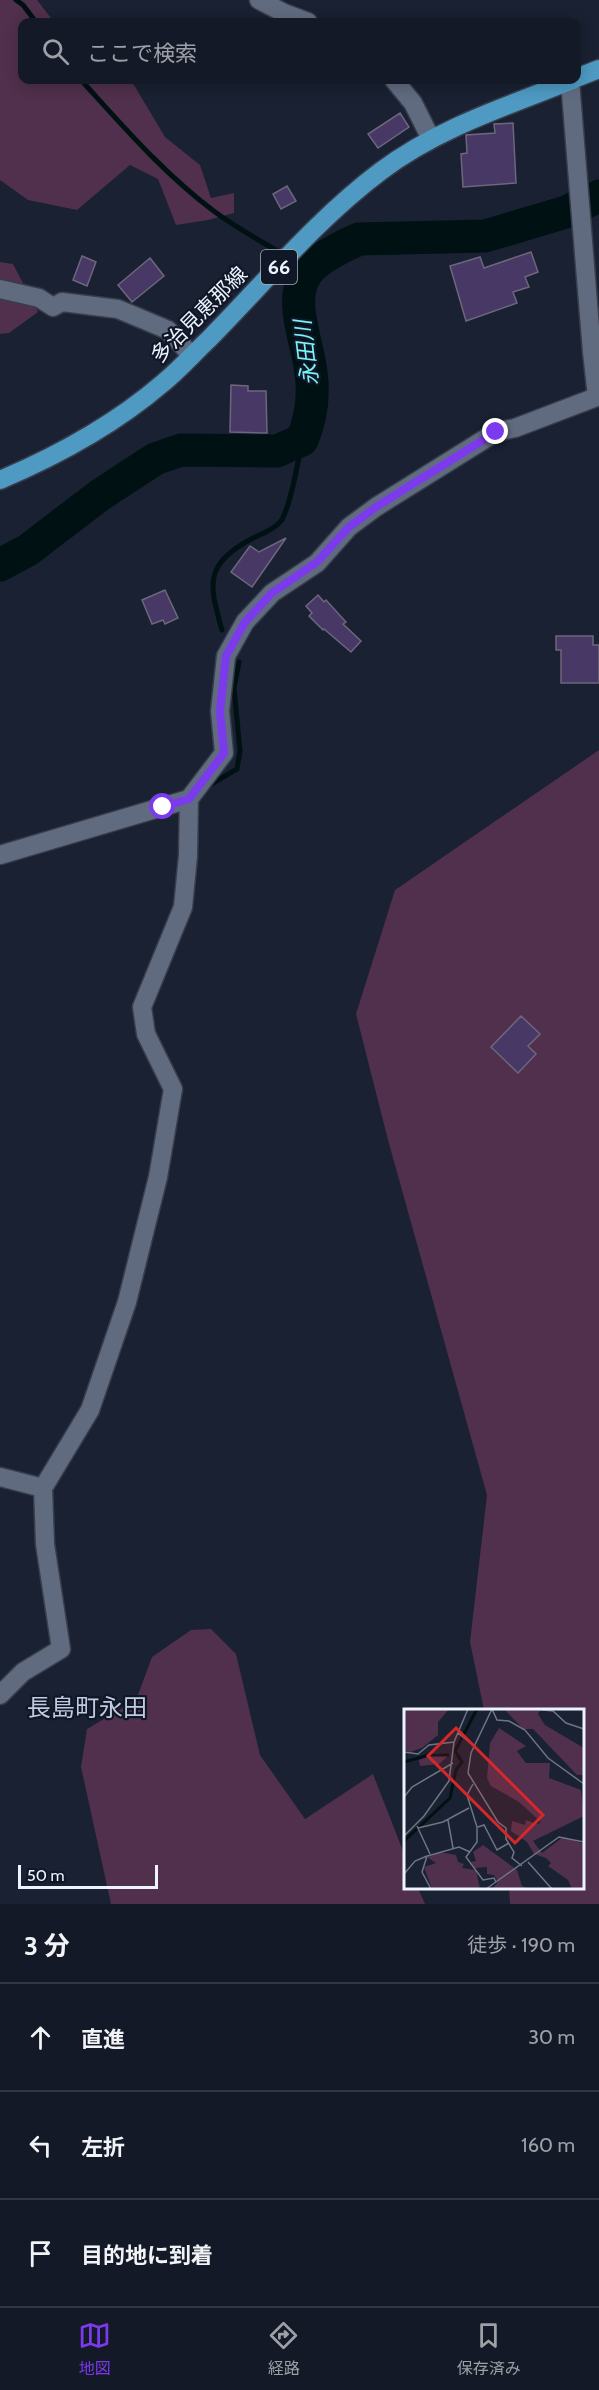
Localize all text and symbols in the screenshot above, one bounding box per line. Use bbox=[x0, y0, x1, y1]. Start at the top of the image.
search box bbox=[18, 18, 581, 84]
icon: search bbox=[39, 35, 72, 68]
text: ここで検索 bbox=[87, 40, 197, 67]
road number: 66 bbox=[261, 250, 297, 284]
street label: 多治見恵那線 bbox=[145, 261, 252, 368]
water label: 永田川 bbox=[289, 317, 324, 387]
route end bbox=[482, 418, 508, 444]
route start bbox=[149, 793, 175, 819]
district label: 長島町永田 bbox=[27, 1693, 147, 1722]
inset map bbox=[404, 1709, 584, 1889]
scale bar bbox=[18, 1862, 158, 1890]
text: 50 m bbox=[27, 1866, 64, 1885]
text: 3 分 bbox=[24, 1930, 70, 1962]
text: 徒歩 · 190 m bbox=[467, 1933, 575, 1957]
icon: ahead bbox=[24, 2021, 57, 2054]
text: 30 m bbox=[528, 2025, 575, 2049]
text: 直進 bbox=[81, 2026, 125, 2053]
icon: left bbox=[24, 2129, 57, 2162]
text: 160 m bbox=[521, 2133, 575, 2157]
text: 左折 bbox=[81, 2134, 125, 2161]
icon: arrive bbox=[24, 2237, 57, 2270]
text: 目的地に到着 bbox=[81, 2242, 213, 2269]
tab: 地図 bbox=[78, 2319, 111, 2379]
tab: 経路 bbox=[267, 2319, 300, 2379]
tab: 保存済み bbox=[457, 2319, 521, 2379]

